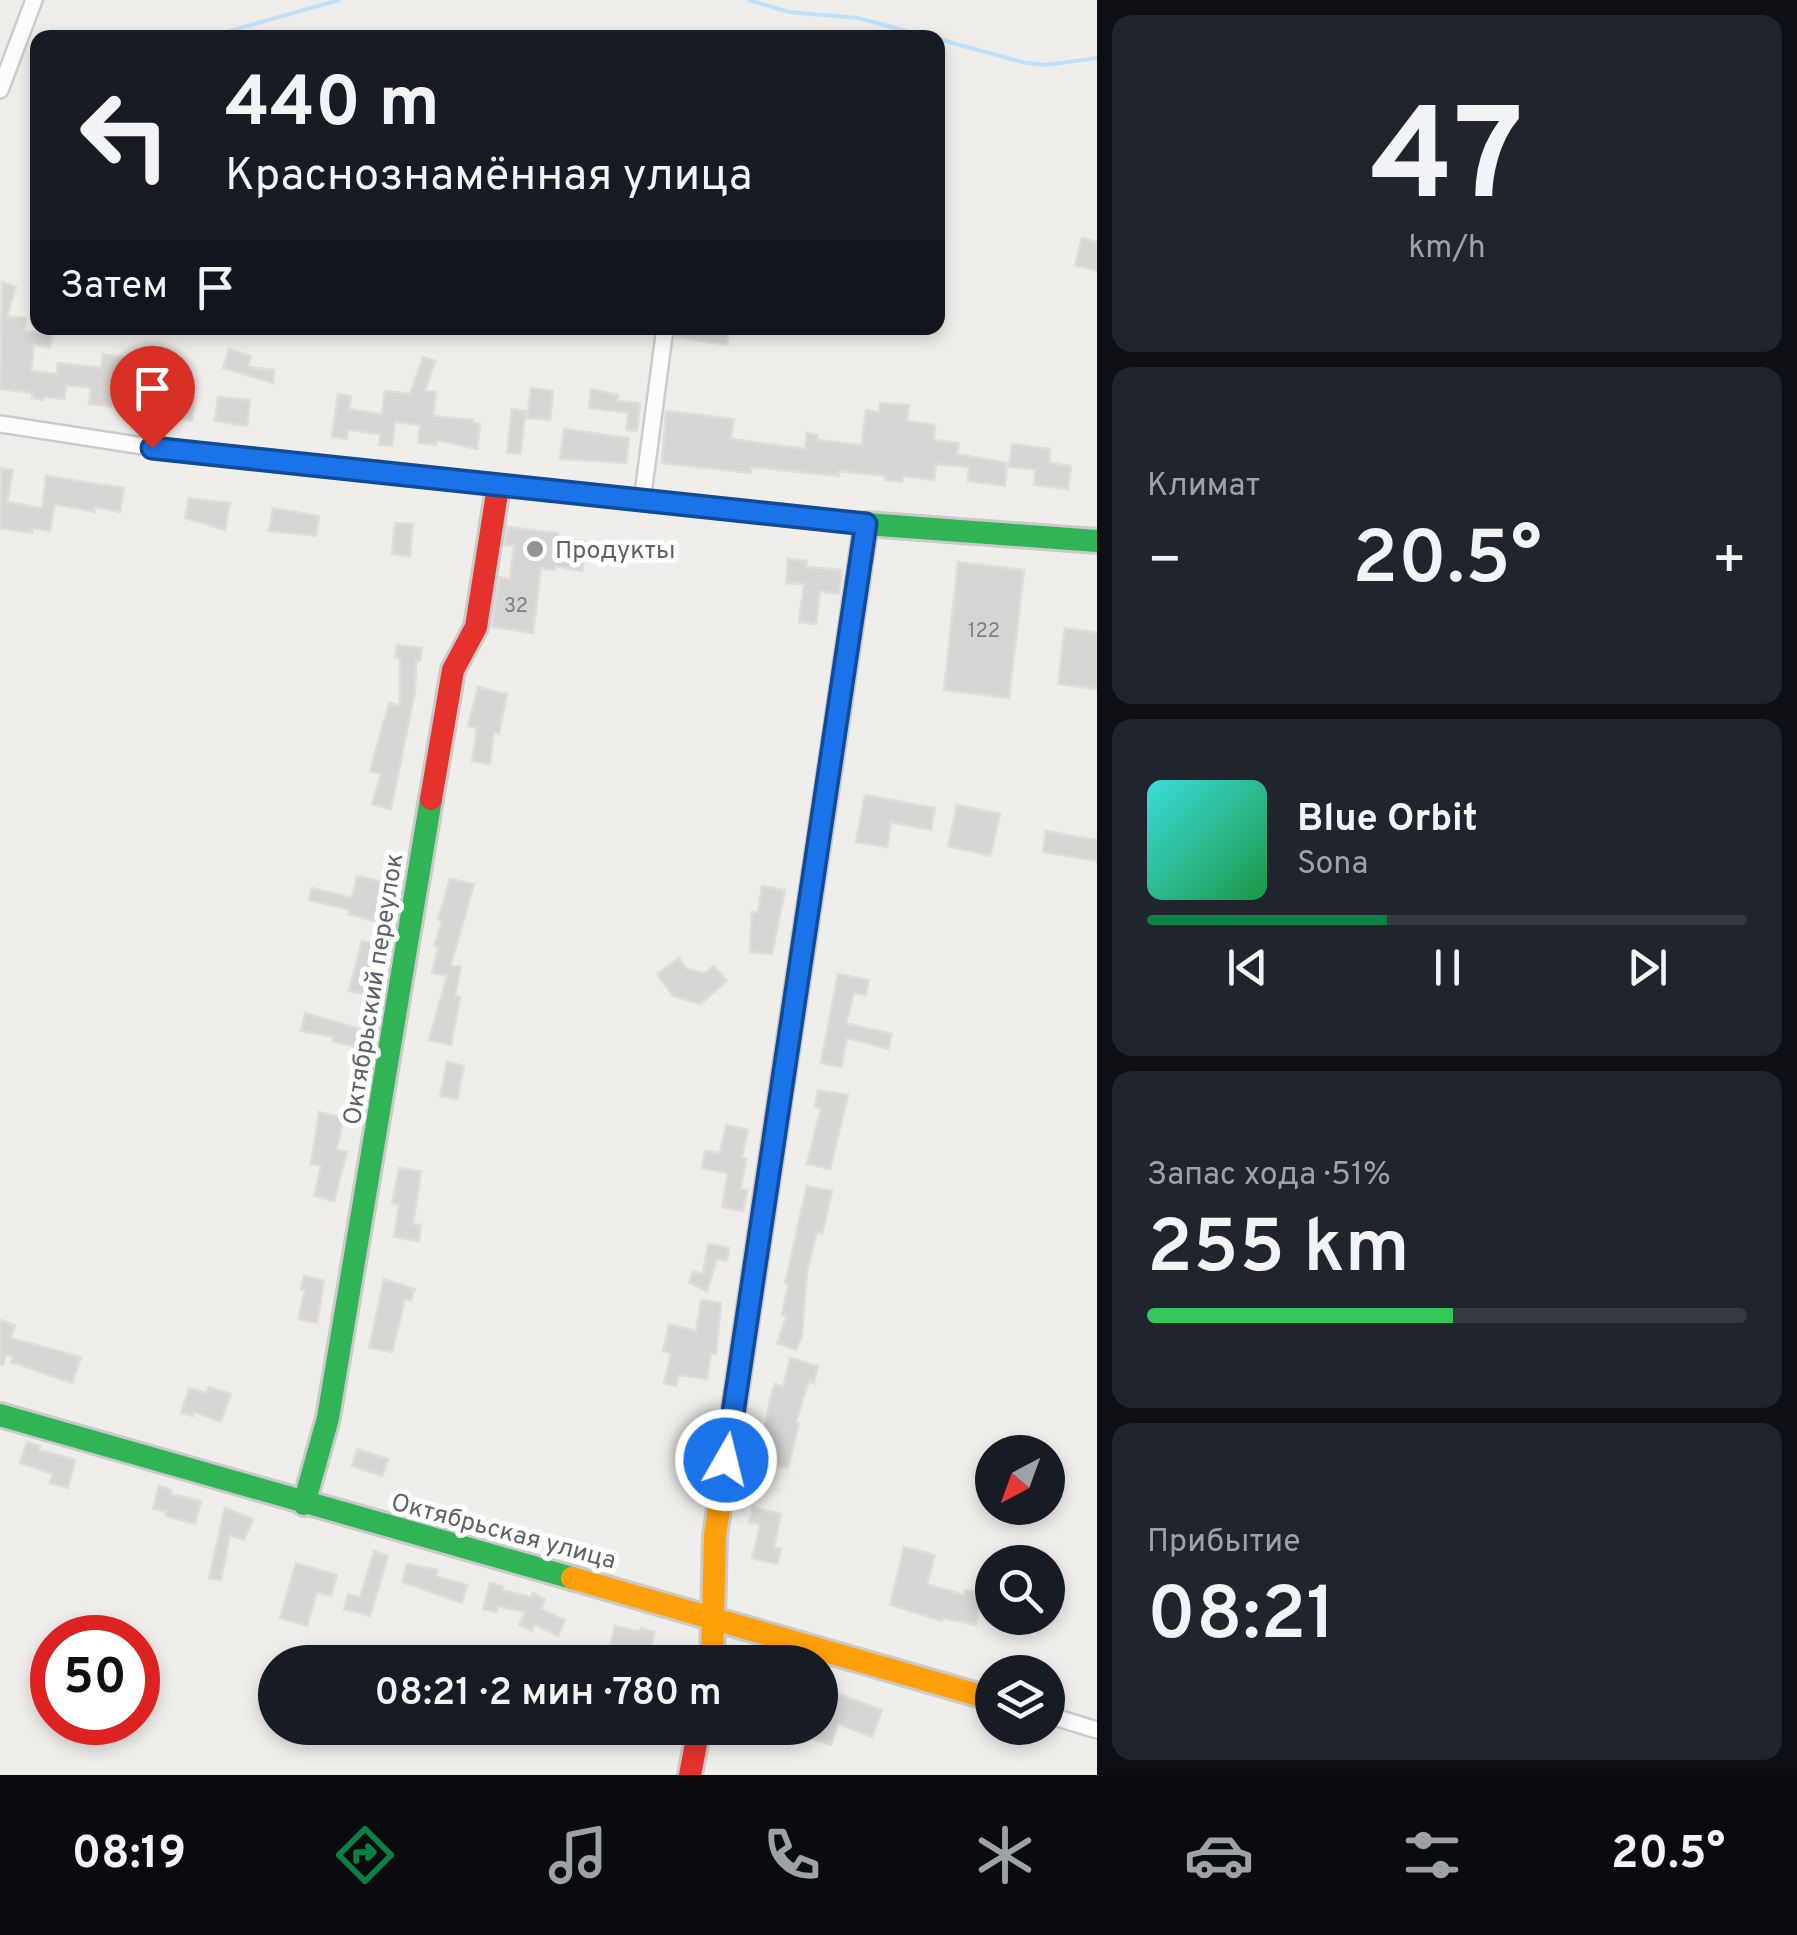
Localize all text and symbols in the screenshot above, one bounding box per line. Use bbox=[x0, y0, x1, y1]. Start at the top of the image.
text: 440 m bbox=[225, 62, 440, 151]
icon: left bbox=[60, 70, 190, 200]
text: 47 bbox=[1370, 81, 1524, 246]
text: Краснознамённая улица bbox=[225, 149, 752, 206]
text: km/h bbox=[1408, 229, 1486, 269]
icon: arrive bbox=[188, 260, 243, 315]
text: Затем bbox=[60, 263, 168, 312]
pin bbox=[110, 346, 195, 449]
icon: arrive bbox=[125, 361, 180, 416]
text: Климат bbox=[1147, 467, 1260, 507]
text: 20.5° bbox=[1352, 515, 1542, 610]
text: − bbox=[1147, 528, 1182, 598]
text: + bbox=[1712, 528, 1747, 598]
place label: Продукты bbox=[555, 536, 675, 568]
marker: Продукты bbox=[524, 538, 546, 560]
house number: 32 bbox=[504, 594, 528, 620]
house number: 122 bbox=[968, 619, 1000, 645]
text: Blue Orbit bbox=[1297, 796, 1478, 845]
text: Sona bbox=[1297, 845, 1368, 885]
street label: Октябрьский переулок bbox=[338, 851, 412, 1128]
icon: previous bbox=[1220, 940, 1275, 995]
icon: pause bbox=[1420, 940, 1475, 995]
icon: next bbox=[1620, 940, 1675, 995]
text: Запас хода · 51% bbox=[1147, 1156, 1391, 1196]
text: 255 km bbox=[1147, 1204, 1410, 1299]
position arrow bbox=[674, 1408, 778, 1512]
north arrow bbox=[975, 1435, 1065, 1525]
map controls bbox=[975, 1435, 1065, 1745]
street label: Октябрьская улица bbox=[387, 1487, 619, 1578]
text: Прибытие bbox=[1147, 1523, 1301, 1563]
button: search bbox=[975, 1545, 1065, 1635]
text: 08:21 bbox=[1147, 1571, 1336, 1666]
speed limit sign: 50 bbox=[30, 1615, 160, 1745]
button: layers bbox=[975, 1655, 1065, 1745]
text: 08:21 · 2 мин · 780 m bbox=[374, 1670, 722, 1719]
icon: directions bbox=[330, 1820, 400, 1890]
icon: music bbox=[543, 1820, 613, 1890]
icon: phone bbox=[757, 1820, 827, 1890]
icon: climate bbox=[970, 1820, 1040, 1890]
icon: car bbox=[1184, 1820, 1254, 1890]
icon: filters bbox=[1397, 1820, 1467, 1890]
text: 08:19 bbox=[72, 1827, 186, 1884]
text: 20.5° bbox=[1611, 1827, 1725, 1884]

